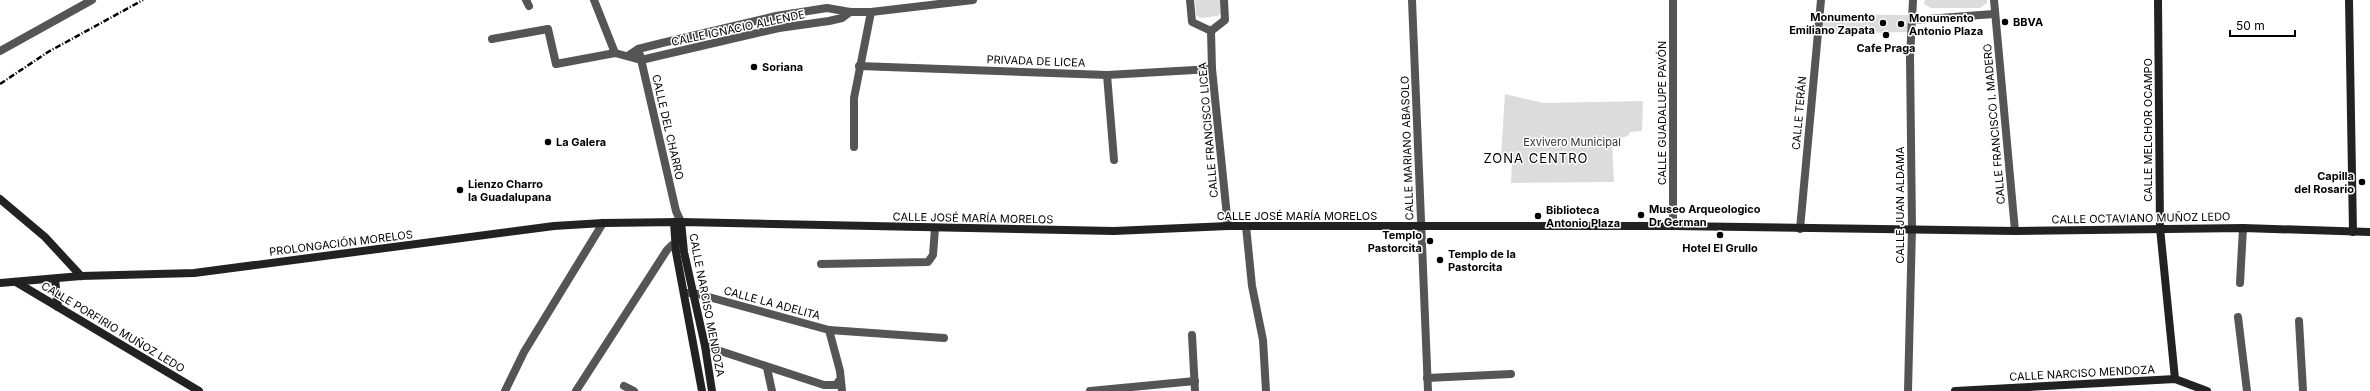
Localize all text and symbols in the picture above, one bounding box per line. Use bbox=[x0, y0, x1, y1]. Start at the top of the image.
street label: CALLE IGNACIO ALLENDE bbox=[670, 7, 806, 49]
place label: Monumento Emiliano Zapata bbox=[1789, 10, 1875, 37]
place label: Monumento Antonio Plaza bbox=[1909, 11, 1983, 38]
scale bar bbox=[2230, 12, 2295, 38]
place label: BBVA bbox=[2013, 15, 2043, 29]
marker: BBVA bbox=[2000, 17, 2010, 27]
marker: Monumento Emiliano Zapata bbox=[1878, 18, 1888, 28]
text: 50 m bbox=[2236, 18, 2265, 33]
marker: Monumento Antonio Plaza bbox=[1896, 19, 1906, 29]
marker: Cafe Praga bbox=[1881, 30, 1891, 40]
street label: CALLE GUADALUPE PAVÓN bbox=[1655, 41, 1669, 185]
place label: Cafe Praga bbox=[1856, 41, 1916, 55]
street label: CALLE FRANCISCO I. MADERO bbox=[1980, 43, 2008, 205]
street label: PRIVADA DE LICEA bbox=[986, 52, 1086, 70]
street label: CALLE MELCHOR OCAMPO bbox=[2141, 58, 2155, 202]
place label: Soriana bbox=[762, 60, 803, 74]
street label: CALLE FRANCISCO LICEA bbox=[1195, 61, 1221, 198]
marker: Soriana bbox=[749, 62, 759, 72]
street label: CALLE DEL CHARRO bbox=[649, 73, 687, 181]
street label: CALLE MARIANO ABASOLO bbox=[1397, 75, 1417, 221]
street label: CALLE TERÁN bbox=[1789, 75, 1809, 151]
place label: La Galera bbox=[556, 135, 606, 149]
park label: Exvivero Municipal bbox=[1523, 135, 1621, 149]
marker: La Galera bbox=[543, 137, 553, 147]
street label: CALLE JUAN ALDAMA bbox=[1893, 146, 1907, 264]
district label: ZONA CENTRO bbox=[1484, 150, 1588, 166]
place label: Capilla del Rosario bbox=[2294, 169, 2354, 196]
place label: Lienzo Charro la Guadalupana bbox=[468, 177, 551, 204]
marker: Capilla del Rosario bbox=[2357, 177, 2367, 187]
marker: Lienzo Charro la Guadalupana bbox=[455, 185, 465, 195]
place label: Museo Arqueologico Dr German bbox=[1649, 202, 1761, 229]
place label: Biblioteca Antonio Plaza bbox=[1546, 203, 1620, 230]
street label: CALLE JOSÉ MARÍA MORELOS bbox=[1217, 209, 1377, 223]
street label: CALLE OCTAVIANO MUÑOZ LEDO bbox=[2051, 209, 2231, 227]
street label: CALLE JOSÉ MARÍA MORELOS bbox=[893, 210, 1053, 226]
marker: Museo Arqueologico Dr German bbox=[1636, 210, 1646, 220]
marker: Biblioteca Antonio Plaza bbox=[1533, 211, 1543, 221]
street label: PROLONGACIÓN MORELOS bbox=[268, 227, 414, 259]
place label: Templo Pastorcita bbox=[1368, 228, 1422, 255]
marker: Hotel El Grullo bbox=[1715, 230, 1725, 240]
street label: CALLE NARCISO MENDOZA bbox=[686, 232, 728, 378]
marker: Templo Pastorcita bbox=[1425, 236, 1435, 246]
place label: Hotel El Grullo bbox=[1682, 241, 1758, 255]
place label: Templo de la Pastorcita bbox=[1448, 247, 1516, 274]
marker: Templo de la Pastorcita bbox=[1435, 255, 1445, 265]
street label: CALLE PORFIRIO MUÑOZ LEDO bbox=[39, 278, 187, 376]
street label: CALLE LA ADELITA bbox=[722, 283, 822, 323]
street label: CALLE NARCISO MENDOZA bbox=[2009, 362, 2156, 384]

